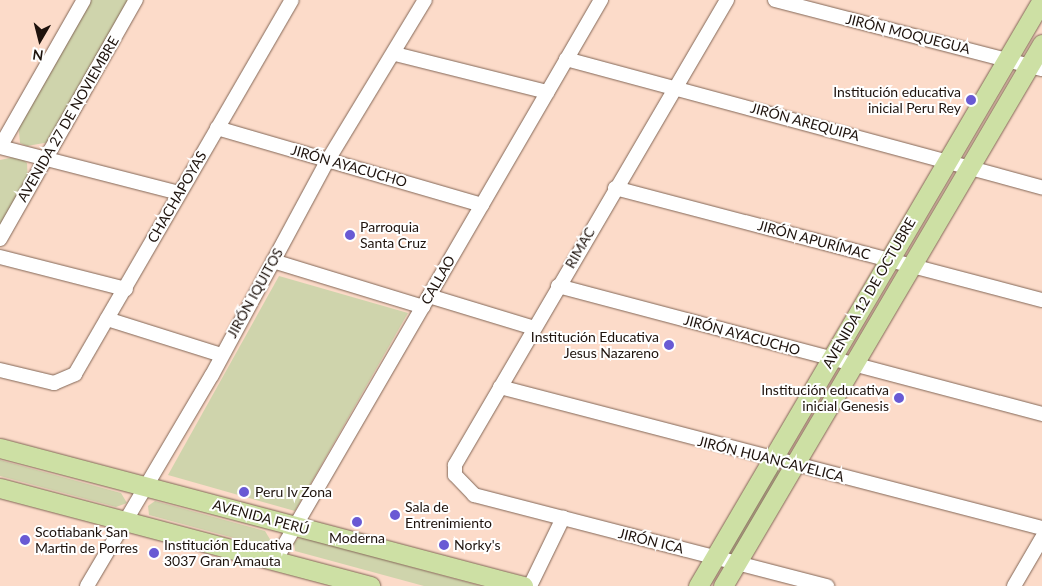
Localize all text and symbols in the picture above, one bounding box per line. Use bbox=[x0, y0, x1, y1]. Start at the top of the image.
street label: JIRÓN MOQUEGUA bbox=[844, 10, 972, 58]
north arrow bbox=[15, 15, 65, 65]
street label: AVENIDA 27 DE NOVIEMBRE bbox=[14, 33, 122, 205]
place label: Institución educativa inicial Peru Rey bbox=[833, 84, 961, 116]
marker: Institución educativa inicial Peru Rey bbox=[965, 94, 977, 106]
street label: JIRÓN AREQUIPA bbox=[748, 99, 862, 145]
street label: JIRÓN AYACUCHO bbox=[289, 141, 409, 191]
street label: CHACHAPOYAS bbox=[144, 148, 210, 246]
street label: AVENIDA 12 DE OCTUBRE bbox=[819, 215, 919, 371]
street label: JIRÓN APURÍMAC bbox=[756, 217, 872, 263]
place label: Parroquia Santa Cruz bbox=[360, 219, 426, 252]
street label: RIMAC bbox=[562, 225, 598, 271]
marker: Parroquia Santa Cruz bbox=[344, 229, 356, 241]
street label: JIRÓN IQUITOS bbox=[223, 245, 287, 341]
street label: CALLAO bbox=[417, 253, 459, 307]
street label: JIRÓN AYACUCHO bbox=[682, 311, 802, 359]
place label: Institución Educativa Jesus Nazareno bbox=[531, 329, 659, 362]
marker: Institución Educativa Jesus Nazareno bbox=[663, 339, 675, 351]
place label: Institución educativa inicial Genesis bbox=[761, 382, 889, 414]
marker: Institución educativa inicial Genesis bbox=[893, 392, 905, 404]
street label: JIRÓN HUANCAVELICA bbox=[696, 433, 846, 485]
place label: Peru Iv Zona bbox=[255, 484, 332, 500]
marker: Peru Iv Zona bbox=[237, 485, 251, 499]
street label: AVENIDA PERÚ bbox=[211, 496, 311, 538]
place label: Sala de Entrenimiento bbox=[405, 499, 492, 532]
marker: Sala de Entrenimiento bbox=[389, 509, 401, 521]
marker: Moderna bbox=[351, 516, 363, 528]
place label: Scotiabank San Martin de Porres bbox=[35, 524, 138, 556]
street label: JIRÓN ICA bbox=[617, 525, 685, 557]
place label: Moderna bbox=[329, 530, 385, 546]
marker: Scotiabank San Martin de Porres bbox=[19, 534, 31, 546]
place label: Institución Educativa 3037 Gran Amauta bbox=[164, 537, 292, 570]
place label: Norky's bbox=[454, 537, 501, 553]
marker: Norky's bbox=[438, 539, 450, 551]
marker: Institución Educativa 3037 Gran Amauta bbox=[148, 547, 160, 559]

